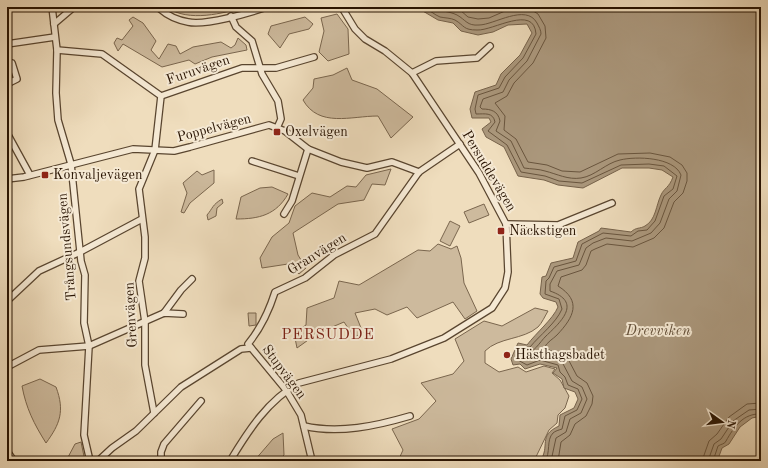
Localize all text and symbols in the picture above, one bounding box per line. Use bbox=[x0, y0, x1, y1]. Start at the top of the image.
street label: Furuvägen bbox=[164, 52, 232, 87]
street label: Poppelvägen bbox=[175, 111, 253, 145]
place label: Oxelvägen bbox=[285, 125, 348, 139]
marker: Oxelvägen bbox=[272, 127, 282, 137]
street label: Persuddevägen bbox=[459, 128, 519, 214]
place label: Konvaljevägen bbox=[53, 168, 143, 182]
marker: Konvaljevägen bbox=[40, 170, 50, 180]
street label: Trångsundsvägen bbox=[55, 192, 79, 301]
place label: Näckstigen bbox=[509, 224, 577, 238]
marker: Näckstigen bbox=[496, 226, 506, 236]
street label: Granvägen bbox=[285, 230, 349, 277]
street label: Grenvägen bbox=[122, 281, 140, 348]
water label: Drevviken bbox=[624, 324, 691, 339]
district label: PERSUDDE bbox=[281, 328, 375, 343]
street label: Stupvägen bbox=[259, 342, 309, 402]
place label: Hästhagsbadet bbox=[515, 348, 605, 362]
marker: Hästhagsbadet bbox=[502, 350, 512, 360]
north arrow bbox=[702, 402, 742, 442]
text: N bbox=[724, 419, 737, 430]

